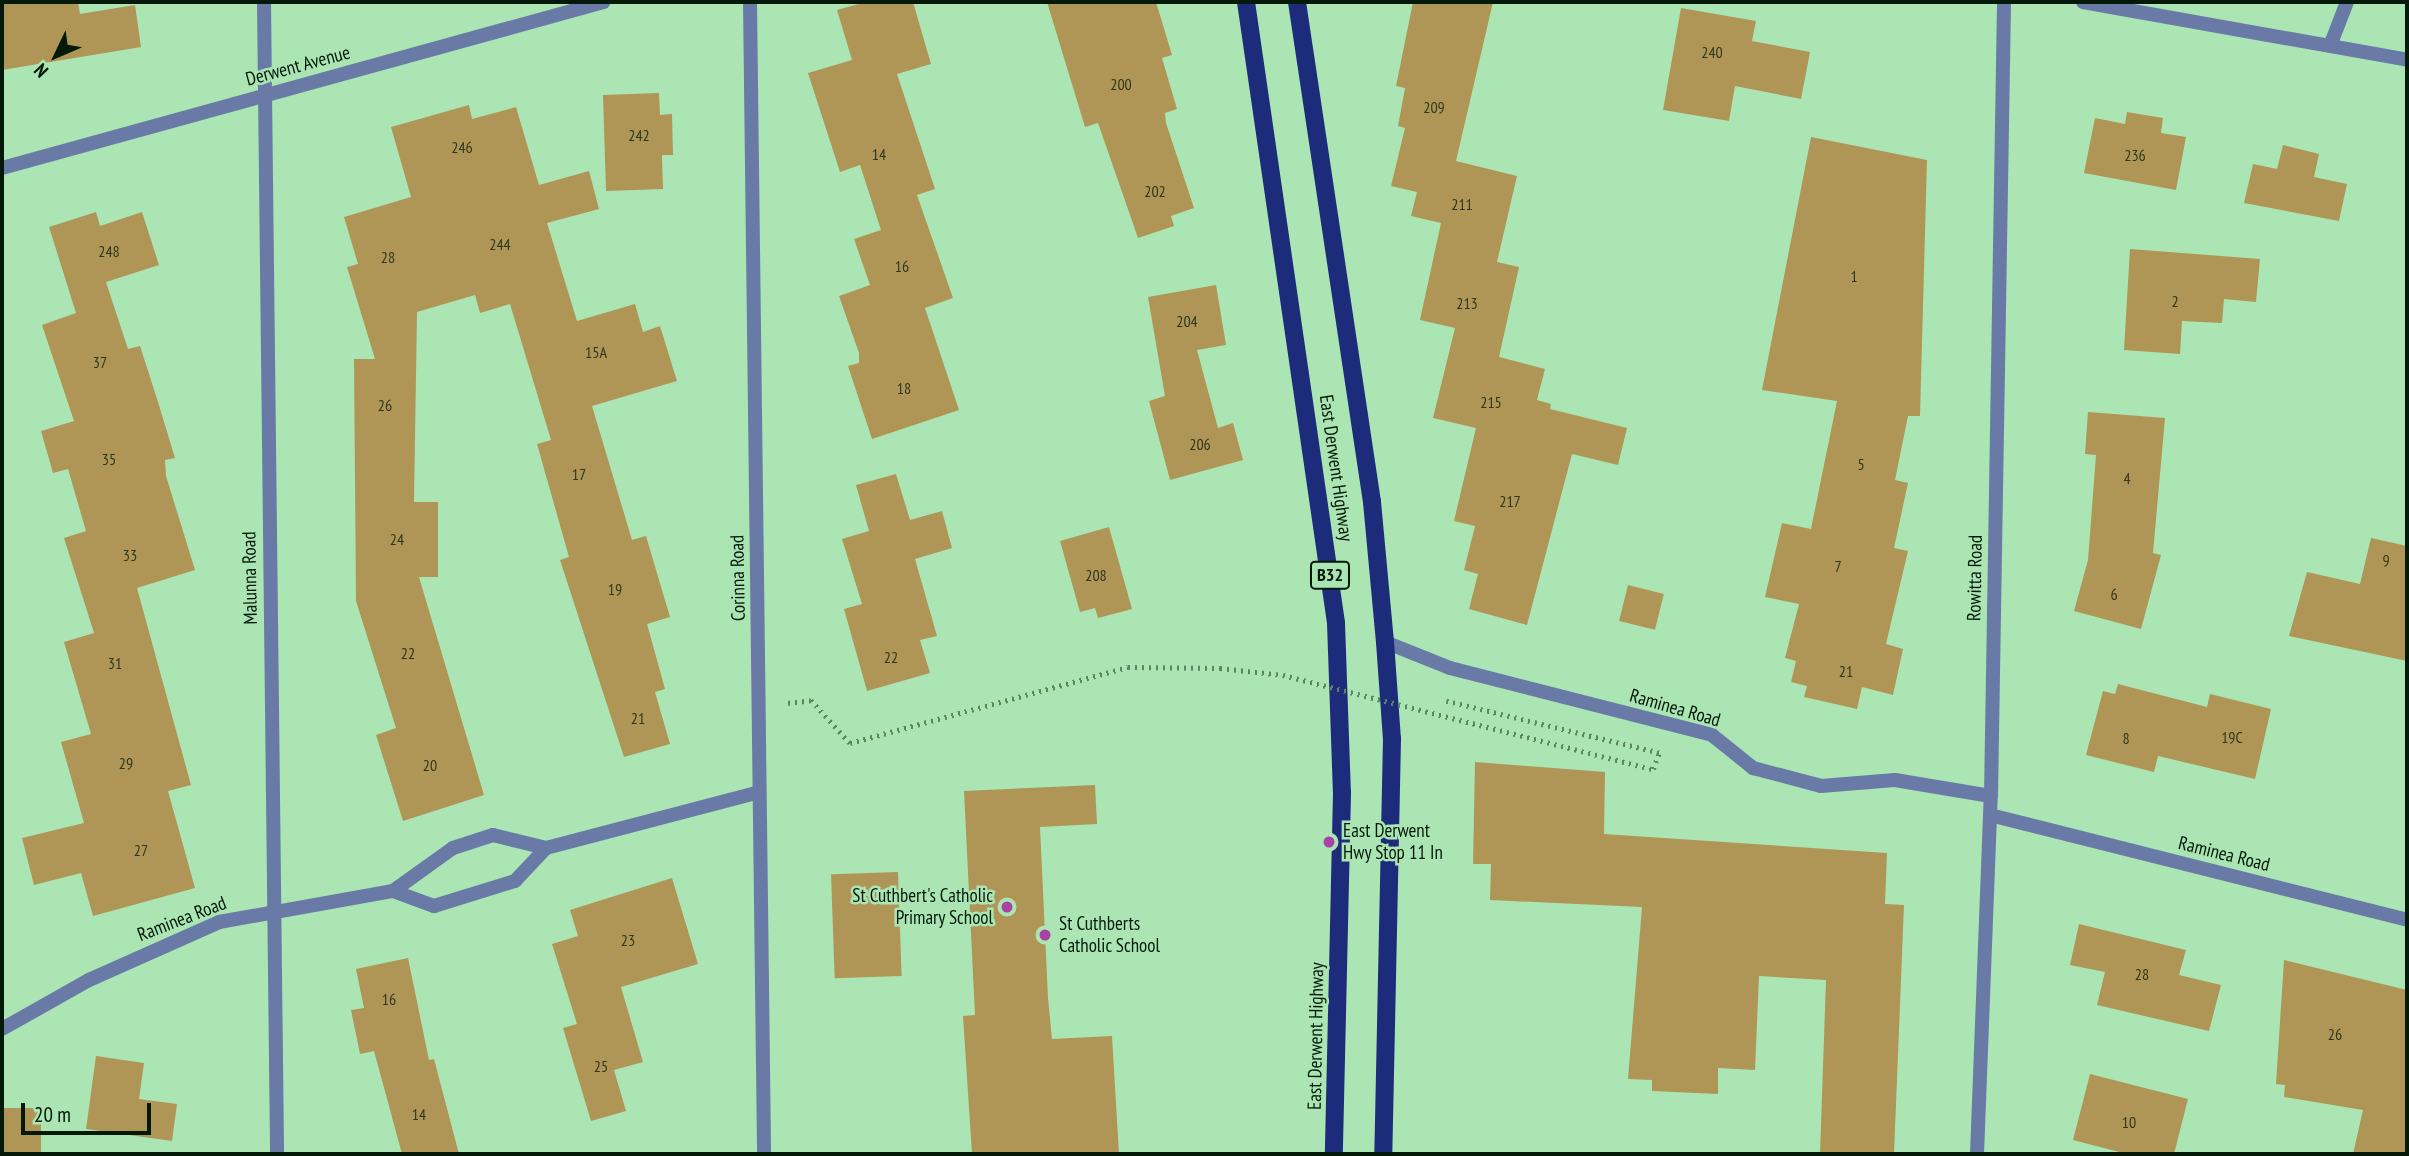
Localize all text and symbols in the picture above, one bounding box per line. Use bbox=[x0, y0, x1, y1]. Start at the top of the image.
north arrow bbox=[21, 21, 91, 91]
street label: Derwent Avenue bbox=[243, 41, 353, 91]
house number: 240 bbox=[1701, 42, 1723, 62]
text: N bbox=[29, 59, 53, 83]
house number: 200 bbox=[1110, 74, 1132, 94]
house number: 209 bbox=[1423, 97, 1445, 117]
house number: 242 bbox=[628, 125, 650, 145]
house number: 246 bbox=[451, 137, 473, 157]
house number: 14 bbox=[872, 144, 886, 164]
house number: 236 bbox=[2124, 145, 2146, 165]
house number: 202 bbox=[1144, 181, 1166, 201]
house number: 211 bbox=[1451, 194, 1473, 214]
house number: 244 bbox=[489, 234, 511, 254]
house number: 248 bbox=[98, 241, 120, 261]
house number: 28 bbox=[381, 247, 395, 267]
house number: 16 bbox=[895, 256, 909, 276]
house number: 1 bbox=[1850, 266, 1858, 286]
house number: 2 bbox=[2171, 291, 2179, 311]
house number: 213 bbox=[1456, 293, 1478, 313]
house number: 204 bbox=[1176, 311, 1198, 331]
house number: 15A bbox=[585, 342, 607, 362]
house number: 37 bbox=[93, 352, 107, 372]
house number: 18 bbox=[897, 378, 911, 398]
house number: 215 bbox=[1480, 392, 1502, 412]
street label: East Derwent Highway bbox=[1314, 393, 1358, 543]
house number: 26 bbox=[378, 395, 392, 415]
house number: 206 bbox=[1189, 434, 1211, 454]
house number: 35 bbox=[102, 449, 116, 469]
house number: 5 bbox=[1857, 454, 1865, 474]
house number: 17 bbox=[572, 464, 586, 484]
house number: 4 bbox=[2123, 468, 2131, 488]
house number: 217 bbox=[1499, 491, 1521, 511]
house number: 24 bbox=[390, 529, 404, 549]
street label: Malunna Road bbox=[238, 531, 262, 625]
street label: Corinna Road bbox=[726, 535, 750, 621]
street label: Rowitta Road bbox=[1963, 535, 1987, 621]
house number: 33 bbox=[123, 545, 137, 565]
house number: 9 bbox=[2382, 550, 2390, 570]
house number: 7 bbox=[1834, 556, 1842, 576]
road number: B32 bbox=[1309, 560, 1351, 590]
house number: 208 bbox=[1085, 565, 1107, 585]
house number: 19 bbox=[608, 579, 622, 599]
house number: 6 bbox=[2110, 584, 2118, 604]
house number: 22 bbox=[401, 643, 415, 663]
house number: 22 bbox=[884, 647, 898, 667]
house number: 31 bbox=[108, 653, 122, 673]
house number: 21 bbox=[1839, 661, 1853, 681]
street label: Raminea Road bbox=[1627, 684, 1723, 732]
house number: 21 bbox=[631, 708, 645, 728]
house number: 19C bbox=[2221, 727, 2243, 747]
house number: 8 bbox=[2122, 728, 2130, 748]
house number: 29 bbox=[119, 753, 133, 773]
house number: 20 bbox=[423, 755, 437, 775]
place label: East Derwent Hwy Stop 11 In bbox=[1343, 820, 1443, 864]
street label: Raminea Road bbox=[2176, 832, 2272, 876]
marker: East Derwent Hwy Stop 11 In bbox=[1321, 834, 1337, 850]
house number: 27 bbox=[134, 840, 148, 860]
place label: St Cuthbert's Catholic Primary School bbox=[852, 885, 993, 929]
street label: Raminea Road bbox=[134, 892, 230, 946]
marker: St Cuthbert's Catholic Primary School bbox=[999, 899, 1015, 915]
place label: St Cuthberts Catholic School bbox=[1059, 913, 1160, 957]
marker: St Cuthberts Catholic School bbox=[1037, 927, 1053, 943]
house number: 23 bbox=[621, 930, 635, 950]
street label: East Derwent Highway bbox=[1303, 962, 1329, 1110]
house number: 28 bbox=[2135, 964, 2149, 984]
house number: 16 bbox=[382, 989, 396, 1009]
house number: 26 bbox=[2328, 1024, 2342, 1044]
house number: 25 bbox=[594, 1056, 608, 1076]
scale bar bbox=[24, 1090, 154, 1134]
text: 20 m bbox=[34, 1101, 71, 1128]
house number: 14 bbox=[412, 1104, 426, 1124]
house number: 10 bbox=[2122, 1112, 2136, 1132]

